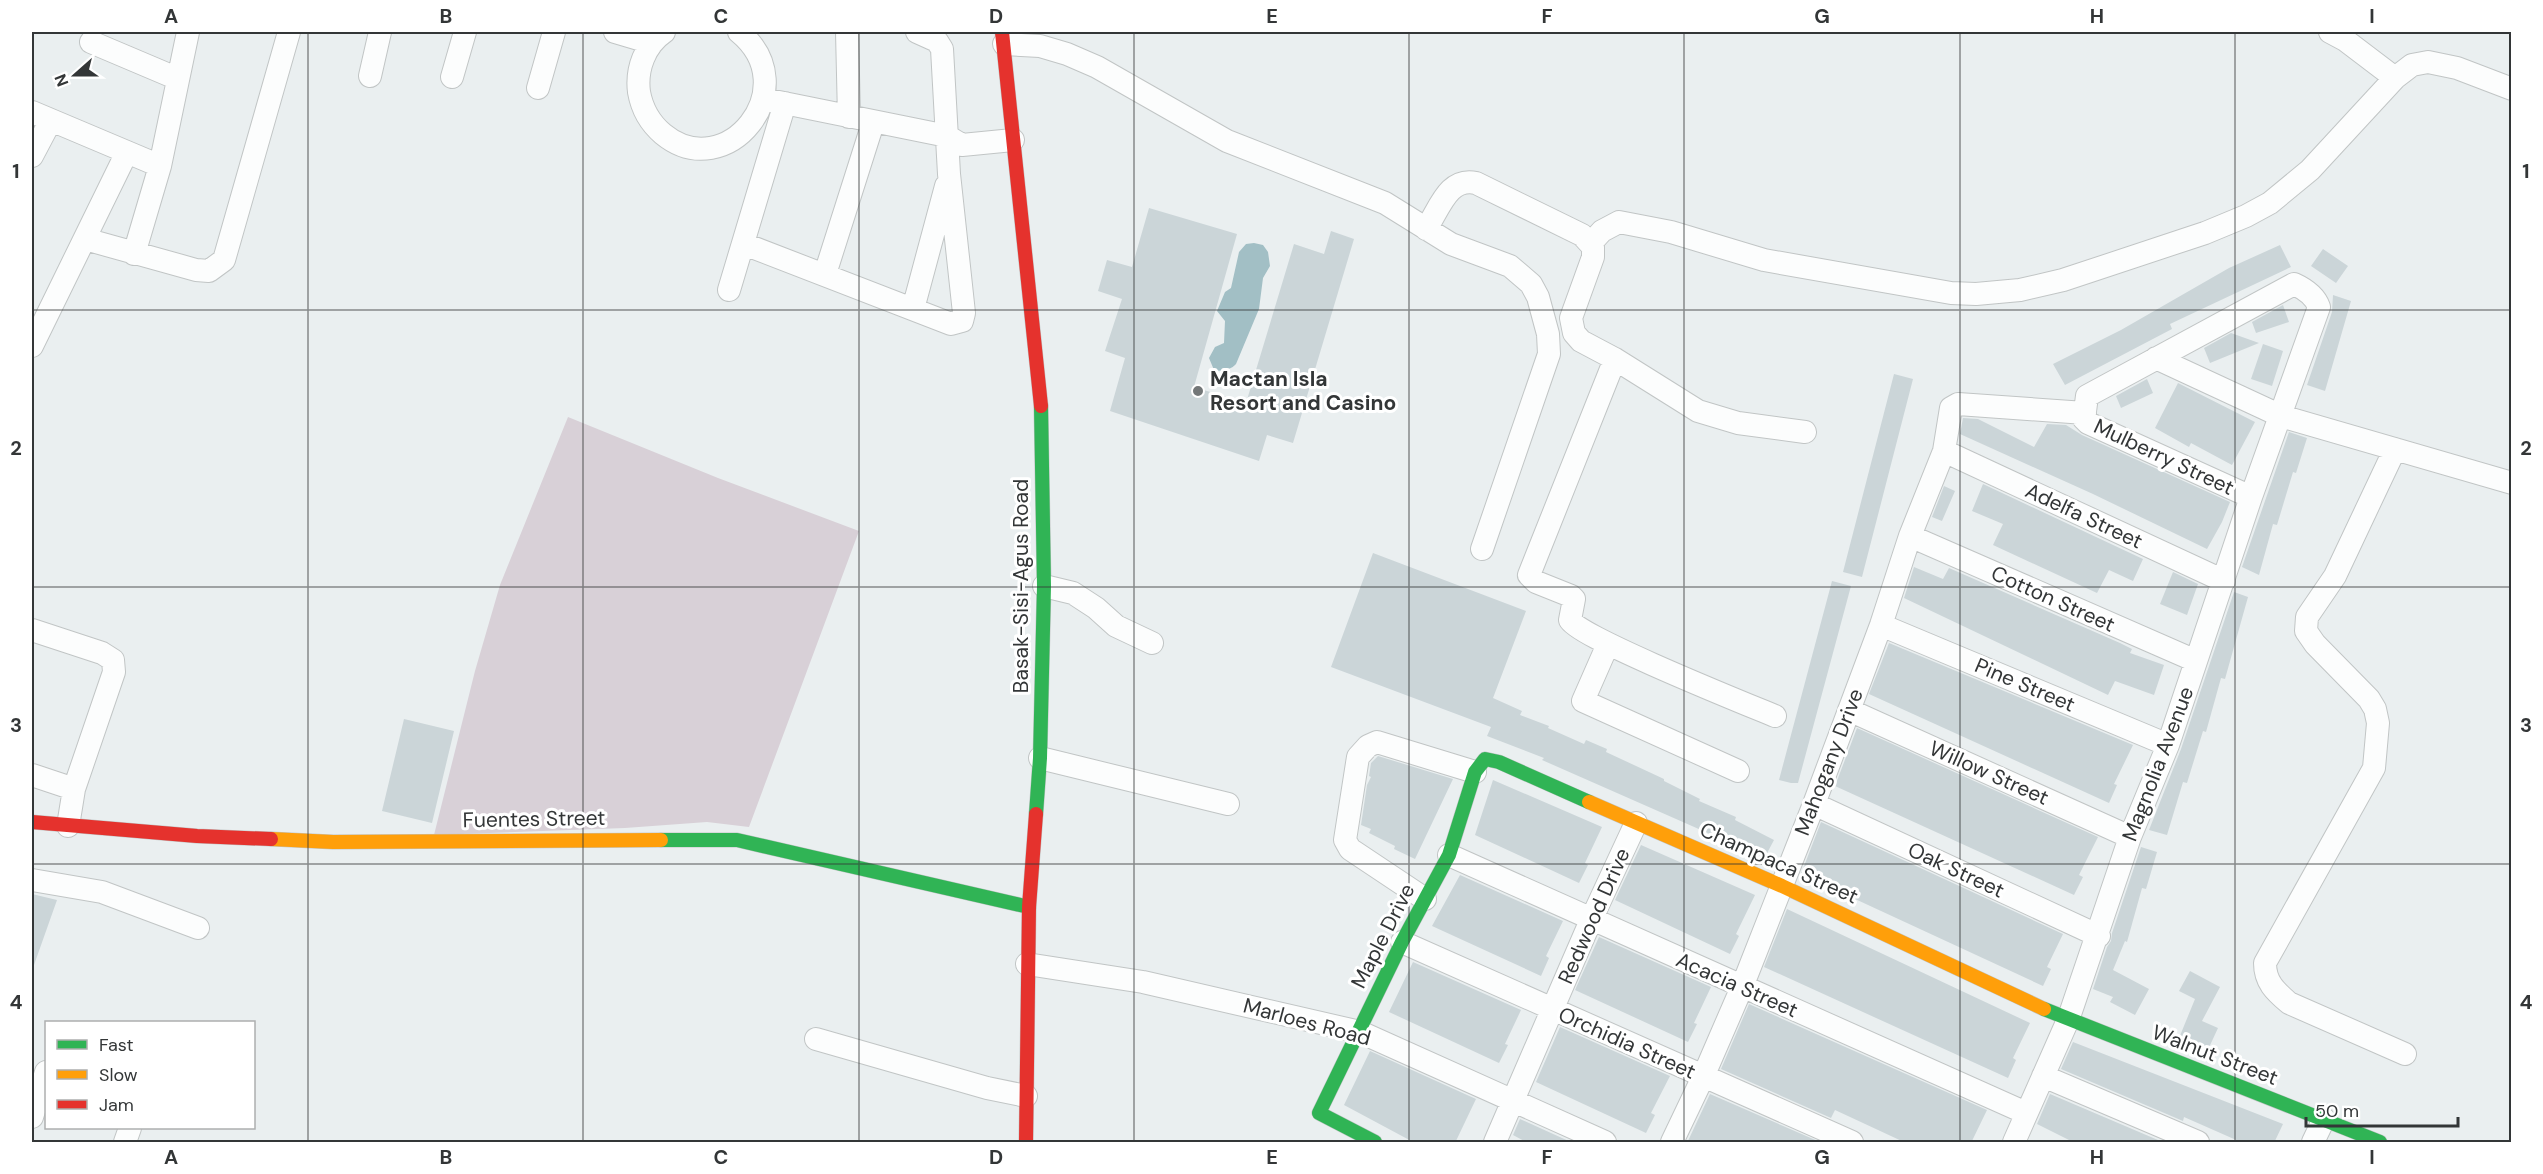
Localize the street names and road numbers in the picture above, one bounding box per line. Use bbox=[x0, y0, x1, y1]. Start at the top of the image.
street label: Mulberry Street bbox=[2089, 412, 2239, 502]
street label: Adelfa Street bbox=[2021, 477, 2147, 555]
street label: Basak-Sisi-Agus Road bbox=[1007, 479, 1035, 693]
street label: Cotton Street bbox=[1987, 559, 2119, 639]
street label: Pine Street bbox=[1971, 651, 2079, 719]
street label: Magnolia Avenue bbox=[2116, 683, 2200, 845]
street label: Mahogany Drive bbox=[1788, 685, 1870, 839]
street label: Willow Street bbox=[1925, 734, 2053, 812]
street label: Fuentes Street bbox=[462, 804, 606, 834]
street label: Champaca Street bbox=[1695, 816, 1863, 910]
street label: Oak Street bbox=[1903, 835, 2009, 905]
street label: Redwood Drive bbox=[1552, 844, 1636, 988]
street label: Maple Drive bbox=[1345, 879, 1421, 993]
street label: Acacia Street bbox=[1672, 946, 1802, 1024]
street label: Marloes Road bbox=[1240, 992, 1374, 1052]
street label: Orchidia Street bbox=[1554, 1000, 1700, 1086]
street label: Walnut Street bbox=[2148, 1018, 2282, 1092]

